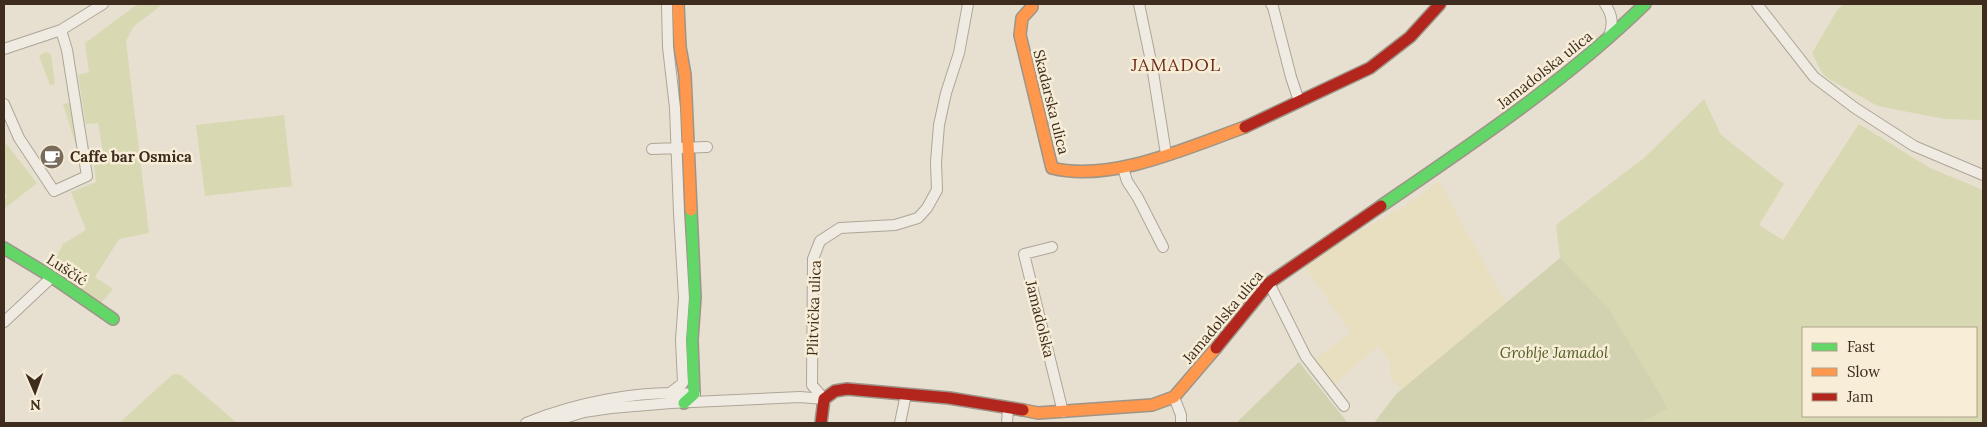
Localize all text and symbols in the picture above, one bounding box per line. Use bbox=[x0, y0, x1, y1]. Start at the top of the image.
street label: Jamadolska ulica bbox=[1492, 26, 1596, 113]
street label: Skadarska ulica bbox=[1029, 48, 1074, 156]
district label: JAMADOL bbox=[1130, 53, 1221, 76]
cafe icon: Caffe bar Osmica bbox=[39, 144, 65, 170]
place label: Caffe bar Osmica bbox=[70, 147, 192, 166]
street label: Luščić bbox=[43, 249, 91, 290]
street label: Plitvička ulica bbox=[802, 259, 825, 356]
street label: Jamadolska ulica bbox=[1178, 266, 1267, 368]
street label: Jamadolska bbox=[1021, 277, 1059, 360]
legend bbox=[1802, 327, 1977, 417]
text: Fast bbox=[1847, 337, 1875, 356]
park label: Groblje Jamadol bbox=[1500, 343, 1609, 362]
text: Slow bbox=[1847, 362, 1880, 381]
north arrow bbox=[10, 367, 60, 417]
text: Jam bbox=[1846, 387, 1874, 406]
text: N bbox=[30, 396, 41, 414]

